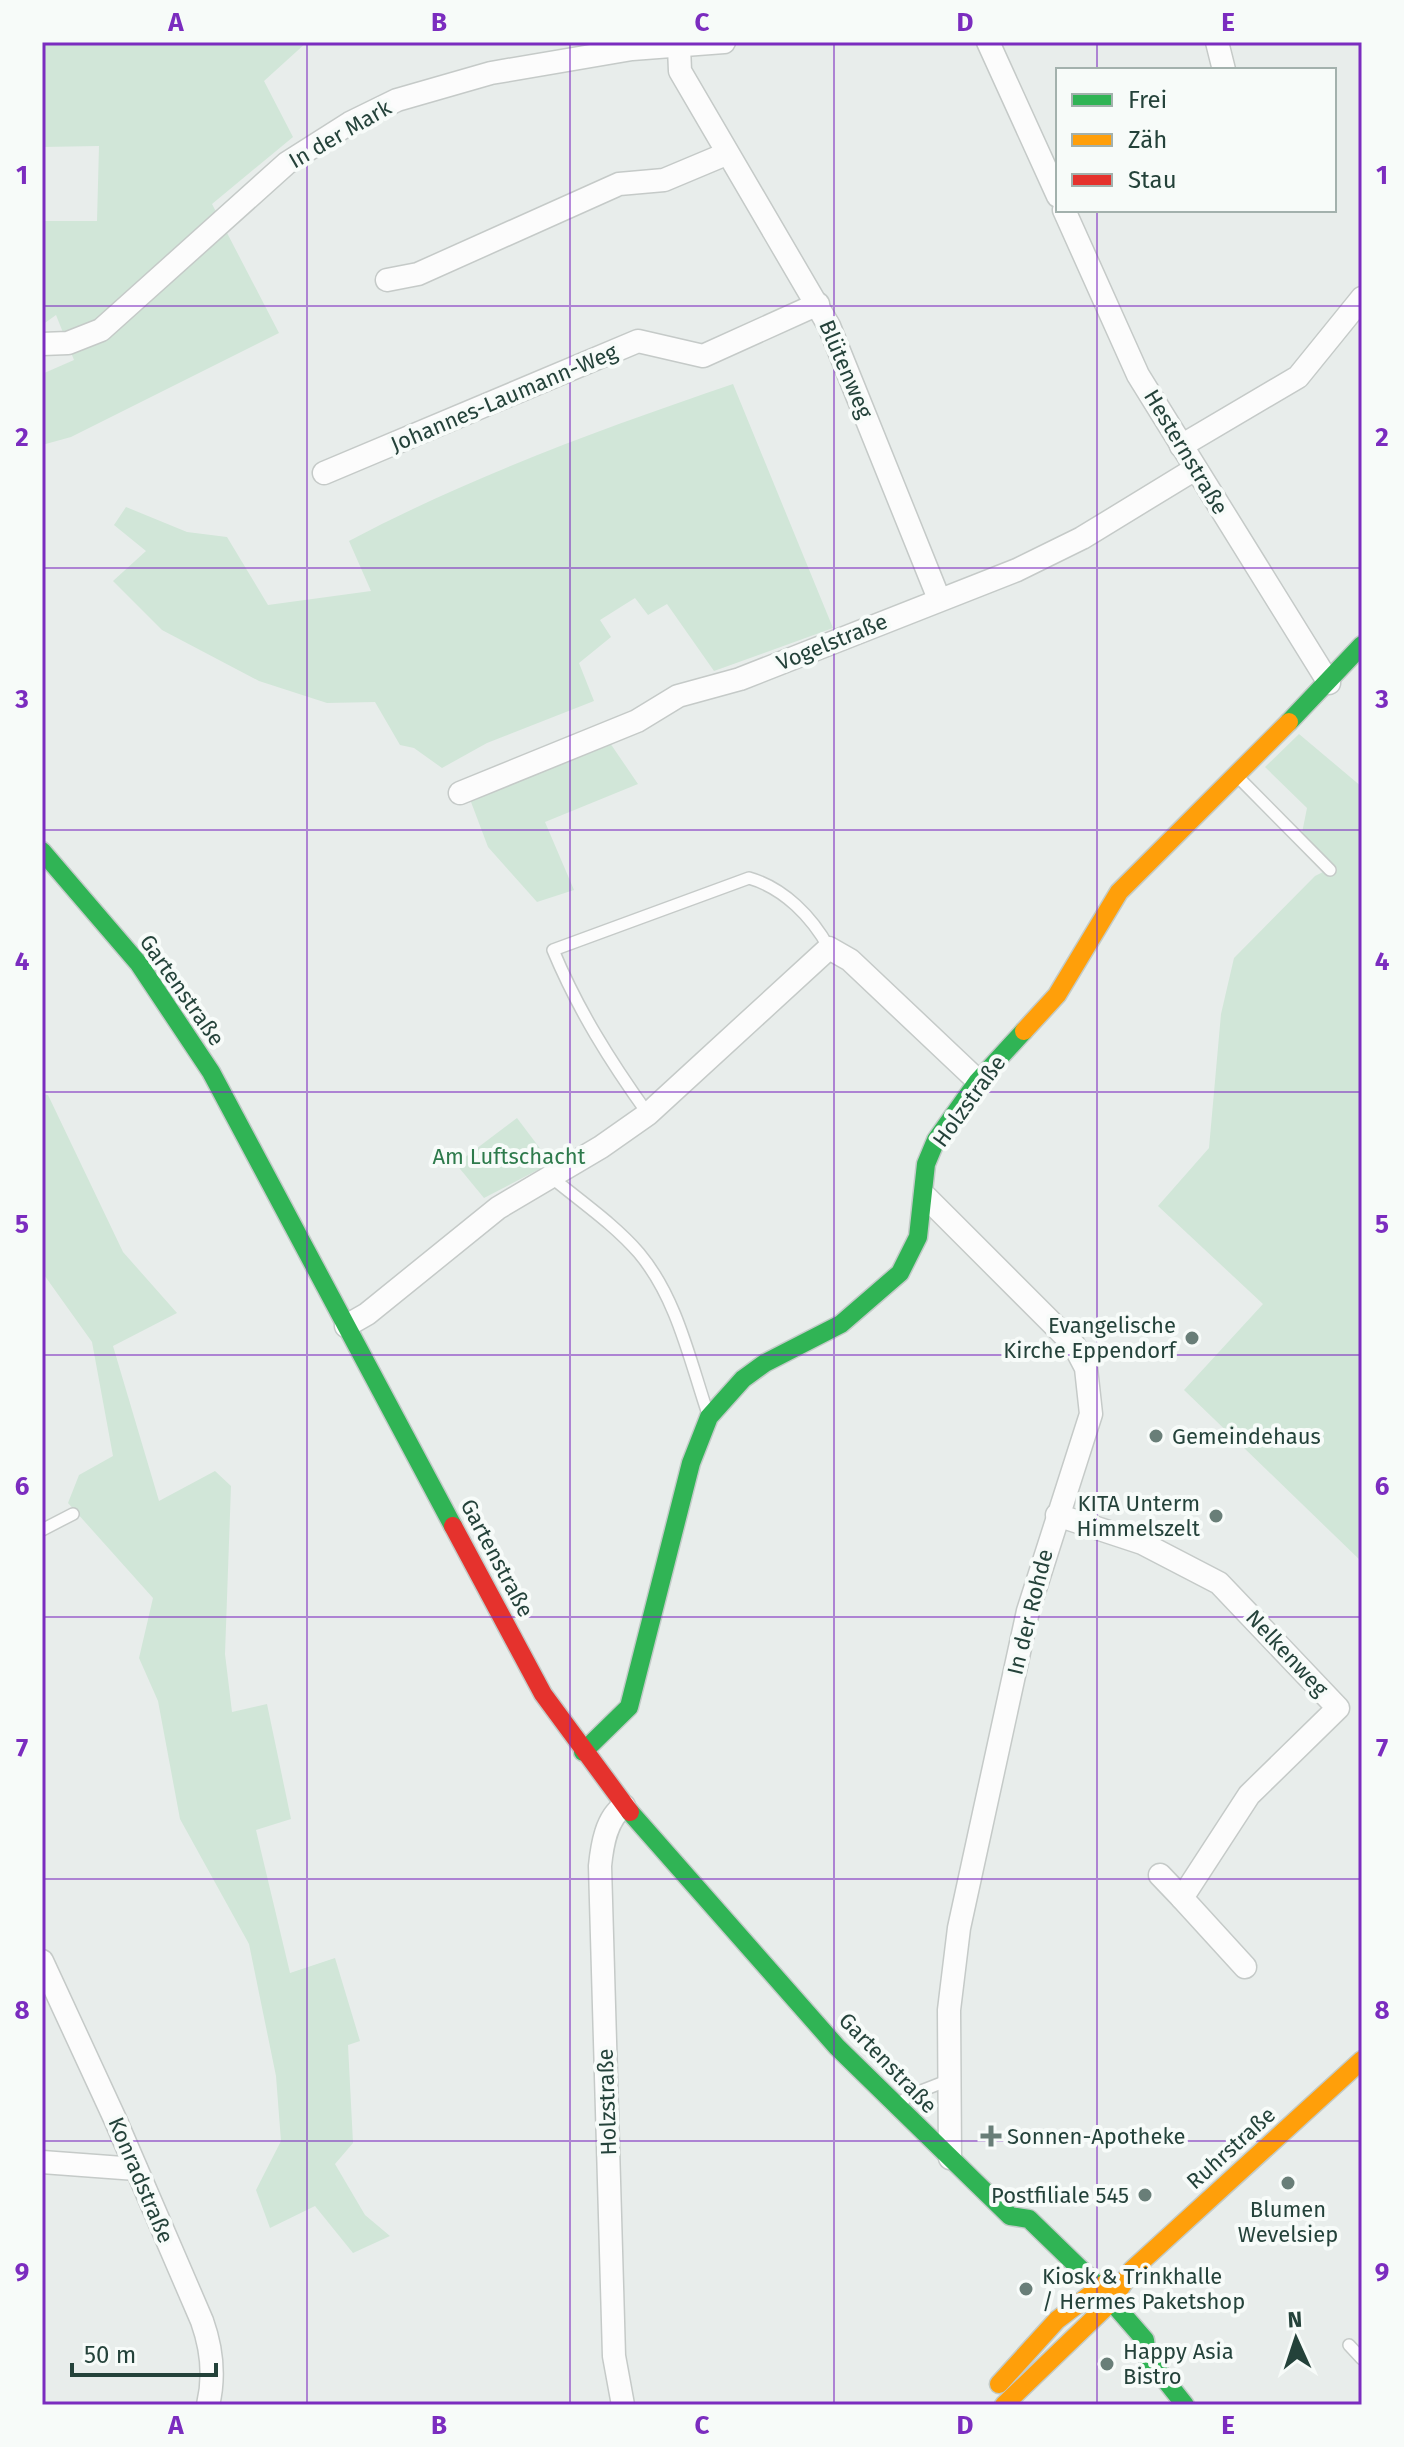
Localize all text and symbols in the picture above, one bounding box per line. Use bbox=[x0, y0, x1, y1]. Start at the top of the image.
text: A bbox=[167, 7, 184, 38]
text: B bbox=[431, 7, 447, 38]
text: C bbox=[695, 7, 710, 38]
text: D bbox=[957, 7, 974, 38]
text: E bbox=[1221, 7, 1235, 38]
legend bbox=[1056, 68, 1336, 212]
text: Frei bbox=[1128, 86, 1167, 114]
street label: In der Mark bbox=[284, 94, 397, 174]
text: Zäh bbox=[1128, 126, 1167, 154]
text: 1 bbox=[16, 160, 28, 191]
text: 1 bbox=[1376, 160, 1388, 191]
text: Stau bbox=[1128, 166, 1177, 194]
street label: Blütenweg bbox=[813, 316, 879, 423]
street label: Johannes-Laumann-Weg bbox=[387, 338, 622, 458]
street label: Hesternstraße bbox=[1138, 385, 1234, 519]
text: 2 bbox=[15, 422, 29, 453]
text: 2 bbox=[1375, 422, 1389, 453]
street label: Vogelstraße bbox=[773, 608, 891, 676]
text: 3 bbox=[14, 684, 29, 715]
text: 3 bbox=[1374, 684, 1389, 715]
street label: Gartenstraße bbox=[134, 929, 230, 1051]
text: 4 bbox=[15, 946, 30, 977]
text: 4 bbox=[1375, 946, 1390, 977]
street label: Holzstraße bbox=[927, 1050, 1011, 1152]
park label: Am Luftschacht bbox=[432, 1143, 586, 1170]
text: 5 bbox=[15, 1209, 29, 1240]
text: 5 bbox=[1375, 1209, 1389, 1240]
place label: Evangelische Kirche Eppendorf bbox=[1003, 1312, 1178, 1364]
marker: Evangelische Kirche Eppendorf bbox=[1183, 1329, 1201, 1347]
place label: Gemeindehaus bbox=[1172, 1423, 1321, 1450]
marker: Gemeindehaus bbox=[1147, 1427, 1165, 1445]
text: 6 bbox=[15, 1471, 30, 1502]
text: 6 bbox=[1375, 1471, 1390, 1502]
place label: KITA Unterm Himmelszelt bbox=[1077, 1490, 1200, 1542]
street label: Gartenstraße bbox=[455, 1494, 539, 1622]
marker: KITA Unterm Himmelszelt bbox=[1207, 1507, 1225, 1525]
street label: In der Rohde bbox=[1001, 1546, 1059, 1678]
street label: Nelkenweg bbox=[1240, 1604, 1334, 1702]
text: 7 bbox=[16, 1733, 28, 1764]
text: 7 bbox=[1376, 1733, 1388, 1764]
text: 8 bbox=[14, 1995, 30, 2026]
text: 8 bbox=[1374, 1995, 1390, 2026]
street label: Gartenstraße bbox=[833, 2007, 943, 2119]
street label: Holzstraße bbox=[592, 2048, 622, 2156]
street label: Ruhrstraße bbox=[1181, 2101, 1281, 2195]
street label: Konradstraße bbox=[102, 2113, 180, 2247]
place label: Sonnen-Apotheke bbox=[1007, 2123, 1186, 2150]
marker: Sonnen-Apotheke bbox=[982, 2127, 1000, 2145]
marker: Blumen Wevelsiep bbox=[1279, 2174, 1297, 2192]
place label: Postfiliale 545 bbox=[991, 2182, 1129, 2209]
marker: Postfiliale 545 bbox=[1136, 2186, 1154, 2204]
place label: Blumen Wevelsiep bbox=[1238, 2196, 1338, 2248]
text: 9 bbox=[15, 2257, 29, 2288]
text: 9 bbox=[1375, 2257, 1389, 2288]
place label: Kiosk & Trinkhalle / Hermes Paketshop bbox=[1042, 2263, 1245, 2315]
marker: Kiosk & Trinkhalle / Hermes Paketshop bbox=[1017, 2280, 1035, 2298]
north arrow bbox=[1256, 2299, 1336, 2379]
text: N bbox=[1287, 2306, 1303, 2333]
scale bar bbox=[72, 2327, 216, 2377]
place label: Happy Asia Bistro bbox=[1123, 2338, 1234, 2390]
text: 50 m bbox=[84, 2341, 136, 2369]
marker: Happy Asia Bistro bbox=[1098, 2355, 1116, 2373]
text: A bbox=[167, 2410, 184, 2441]
text: B bbox=[431, 2410, 447, 2441]
text: C bbox=[695, 2410, 710, 2441]
text: D bbox=[957, 2410, 974, 2441]
text: E bbox=[1221, 2410, 1235, 2441]

